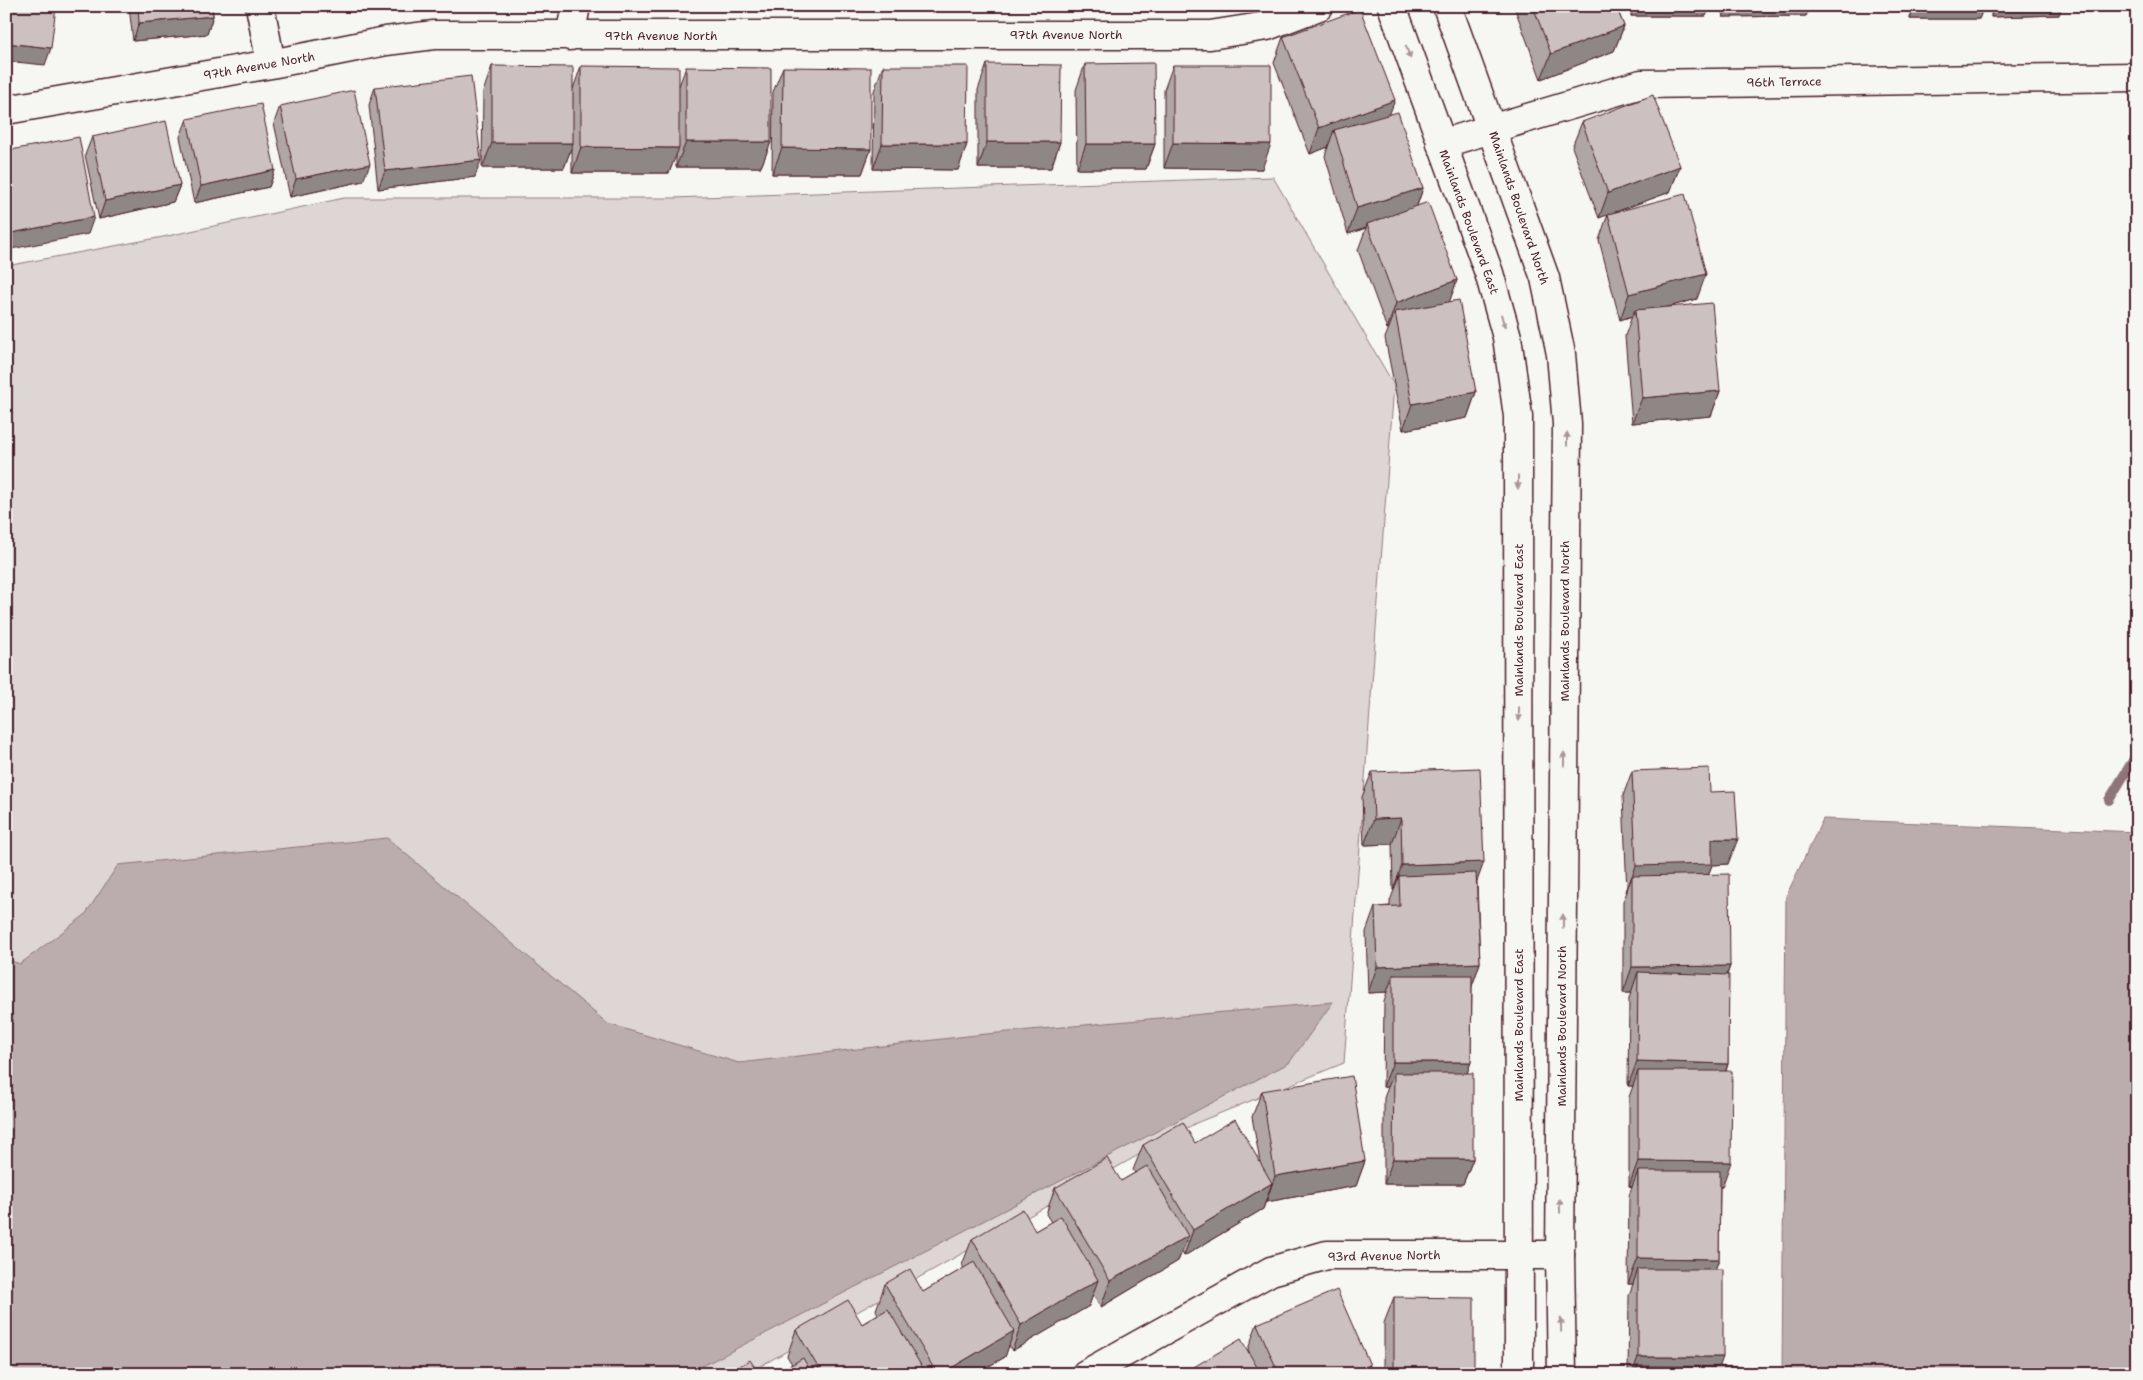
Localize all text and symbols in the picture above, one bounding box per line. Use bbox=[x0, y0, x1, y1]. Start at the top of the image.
street label: 97th Avenue North bbox=[1010, 27, 1122, 43]
street label: 97th Avenue North bbox=[605, 28, 717, 44]
one-way arrow bbox=[1404, 45, 1412, 60]
street label: 97th Avenue North bbox=[202, 48, 316, 84]
street label: 96th Terrace bbox=[1746, 73, 1822, 91]
street label: Mainlands Boulevard North bbox=[1485, 129, 1553, 287]
street label: Mainlands Boulevard East bbox=[1435, 147, 1503, 297]
one-way arrow bbox=[1499, 313, 1507, 328]
one-way arrow bbox=[1563, 431, 1571, 447]
one-way arrow bbox=[1514, 474, 1522, 490]
street label: Mainlands Boulevard North bbox=[1557, 540, 1573, 702]
street label: Mainlands Boulevard East bbox=[1511, 544, 1527, 696]
one-way arrow bbox=[1515, 707, 1523, 723]
one-way arrow bbox=[1560, 751, 1568, 767]
one-way arrow bbox=[1559, 913, 1567, 929]
street label: Mainlands Boulevard North bbox=[1554, 945, 1570, 1107]
street label: Mainlands Boulevard East bbox=[1511, 949, 1527, 1101]
one-way arrow bbox=[1556, 1198, 1564, 1214]
street label: 93rd Avenue North bbox=[1327, 1247, 1441, 1265]
one-way arrow bbox=[1557, 1317, 1565, 1333]

